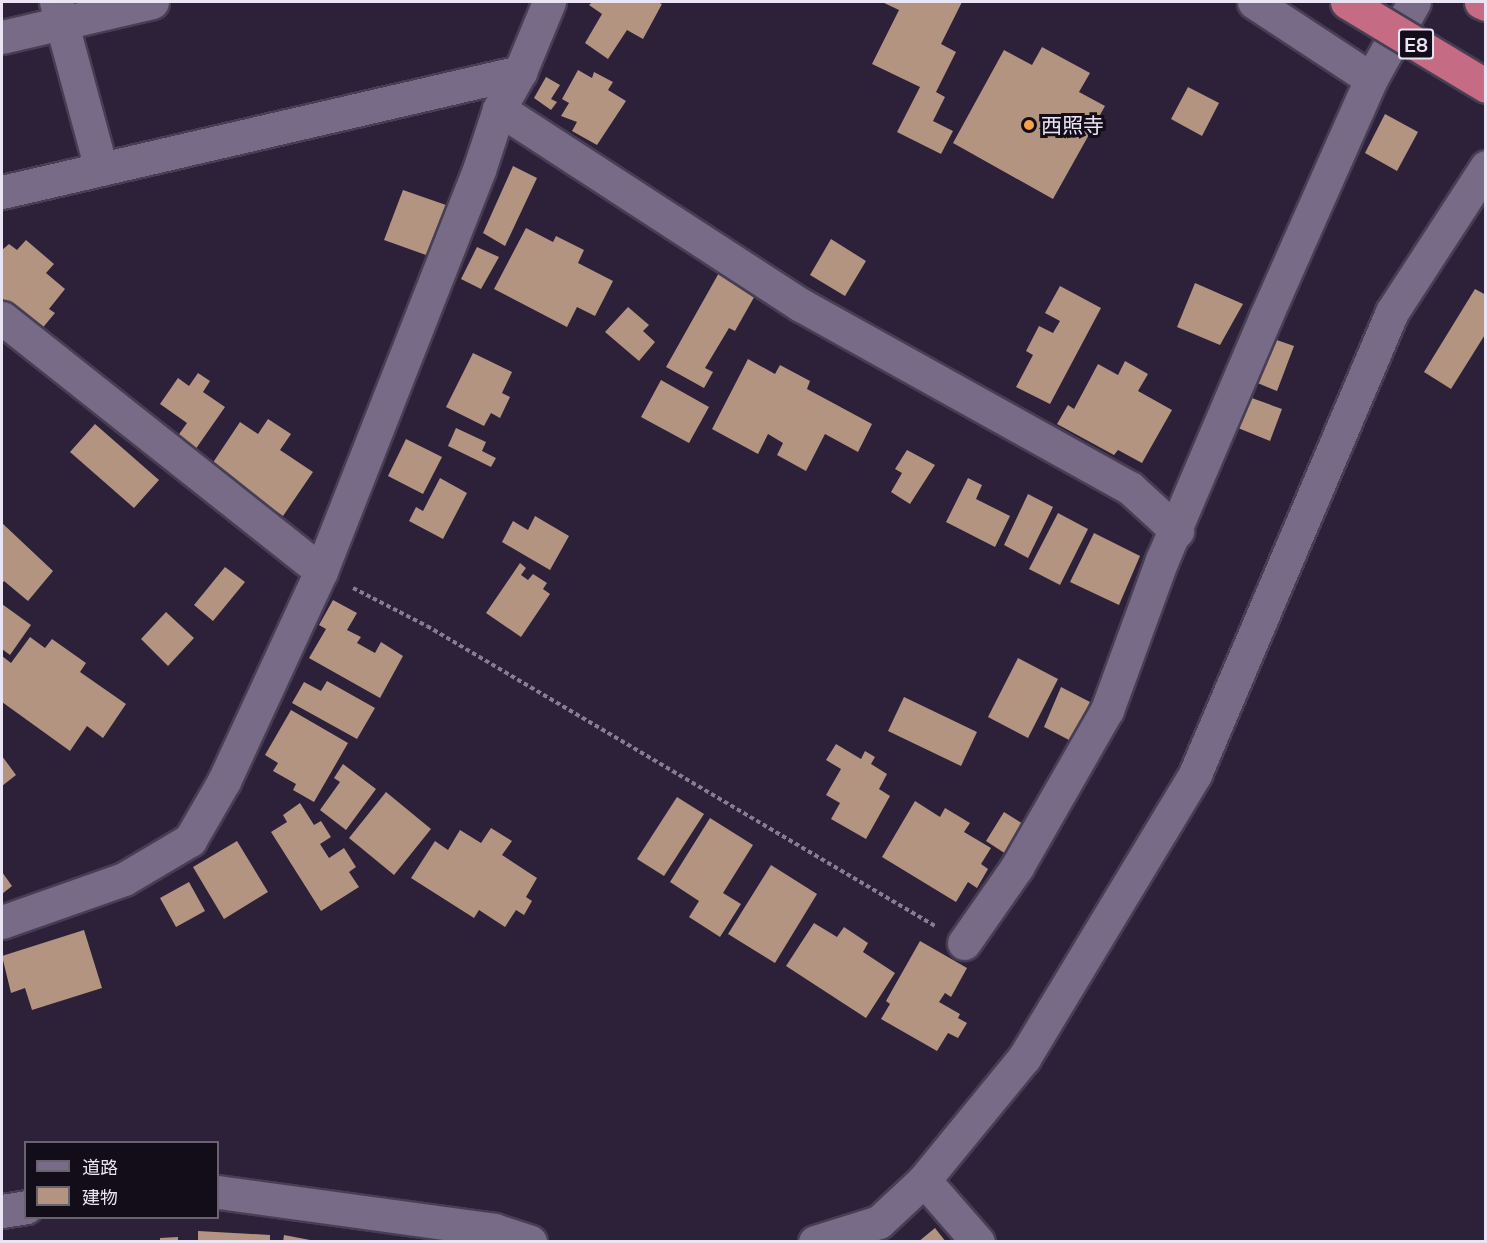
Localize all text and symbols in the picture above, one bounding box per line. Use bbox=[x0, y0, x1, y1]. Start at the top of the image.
road number: E8 bbox=[1398, 27, 1434, 61]
place label: 西照寺 bbox=[1041, 112, 1104, 138]
marker: 西照寺 bbox=[1022, 118, 1036, 132]
legend bbox=[24, 1141, 219, 1219]
text: 道路 bbox=[82, 1156, 118, 1179]
text: 建物 bbox=[82, 1186, 118, 1209]

